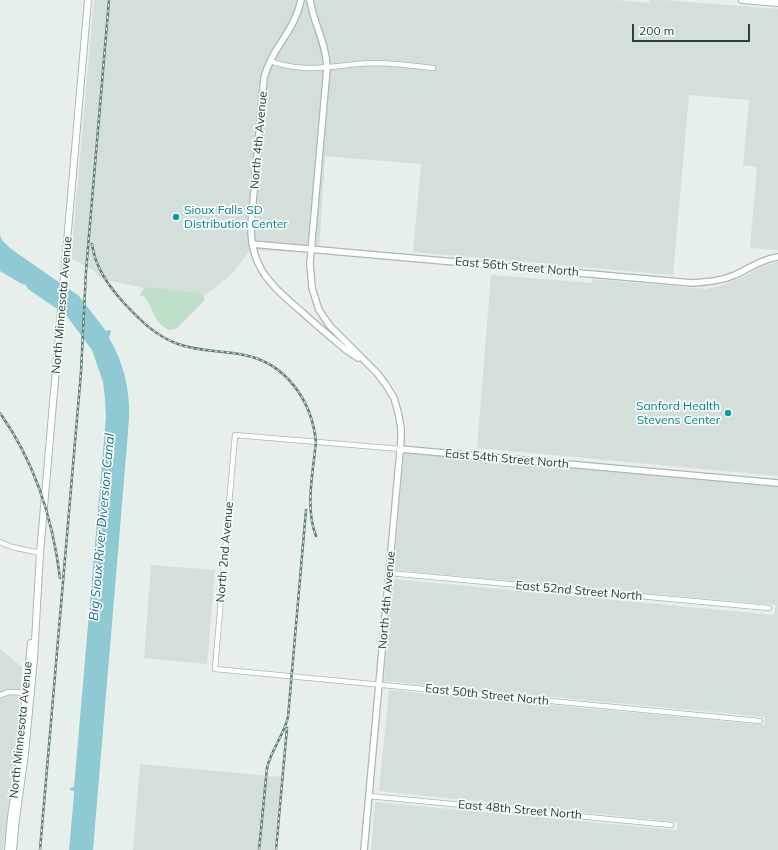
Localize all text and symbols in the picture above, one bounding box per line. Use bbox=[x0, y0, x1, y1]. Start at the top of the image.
scale bar bbox=[634, 16, 752, 42]
text: 200 m bbox=[639, 23, 674, 38]
street label: North 4th Avenue bbox=[248, 90, 270, 190]
place label: Sioux Falls SD Distribution Center bbox=[184, 203, 288, 231]
marker: Sioux Falls SD Distribution Center bbox=[171, 212, 181, 222]
street label: North Minnesota Avenue bbox=[49, 236, 75, 374]
street label: East 56th Street North bbox=[455, 254, 579, 280]
place label: Sanford Health Stevens Center bbox=[636, 399, 720, 427]
marker: Sanford Health Stevens Center bbox=[723, 408, 733, 418]
water label: Big Sioux River Diversion Canal bbox=[86, 433, 118, 621]
street label: East 54th Street North bbox=[445, 446, 569, 472]
street label: North 2nd Avenue bbox=[213, 501, 237, 603]
street label: North 4th Avenue bbox=[376, 550, 398, 650]
street label: East 52nd Street North bbox=[515, 578, 643, 604]
street label: North Minnesota Avenue bbox=[7, 661, 35, 799]
street label: East 50th Street North bbox=[424, 681, 550, 709]
street label: East 48th Street North bbox=[458, 797, 582, 823]

